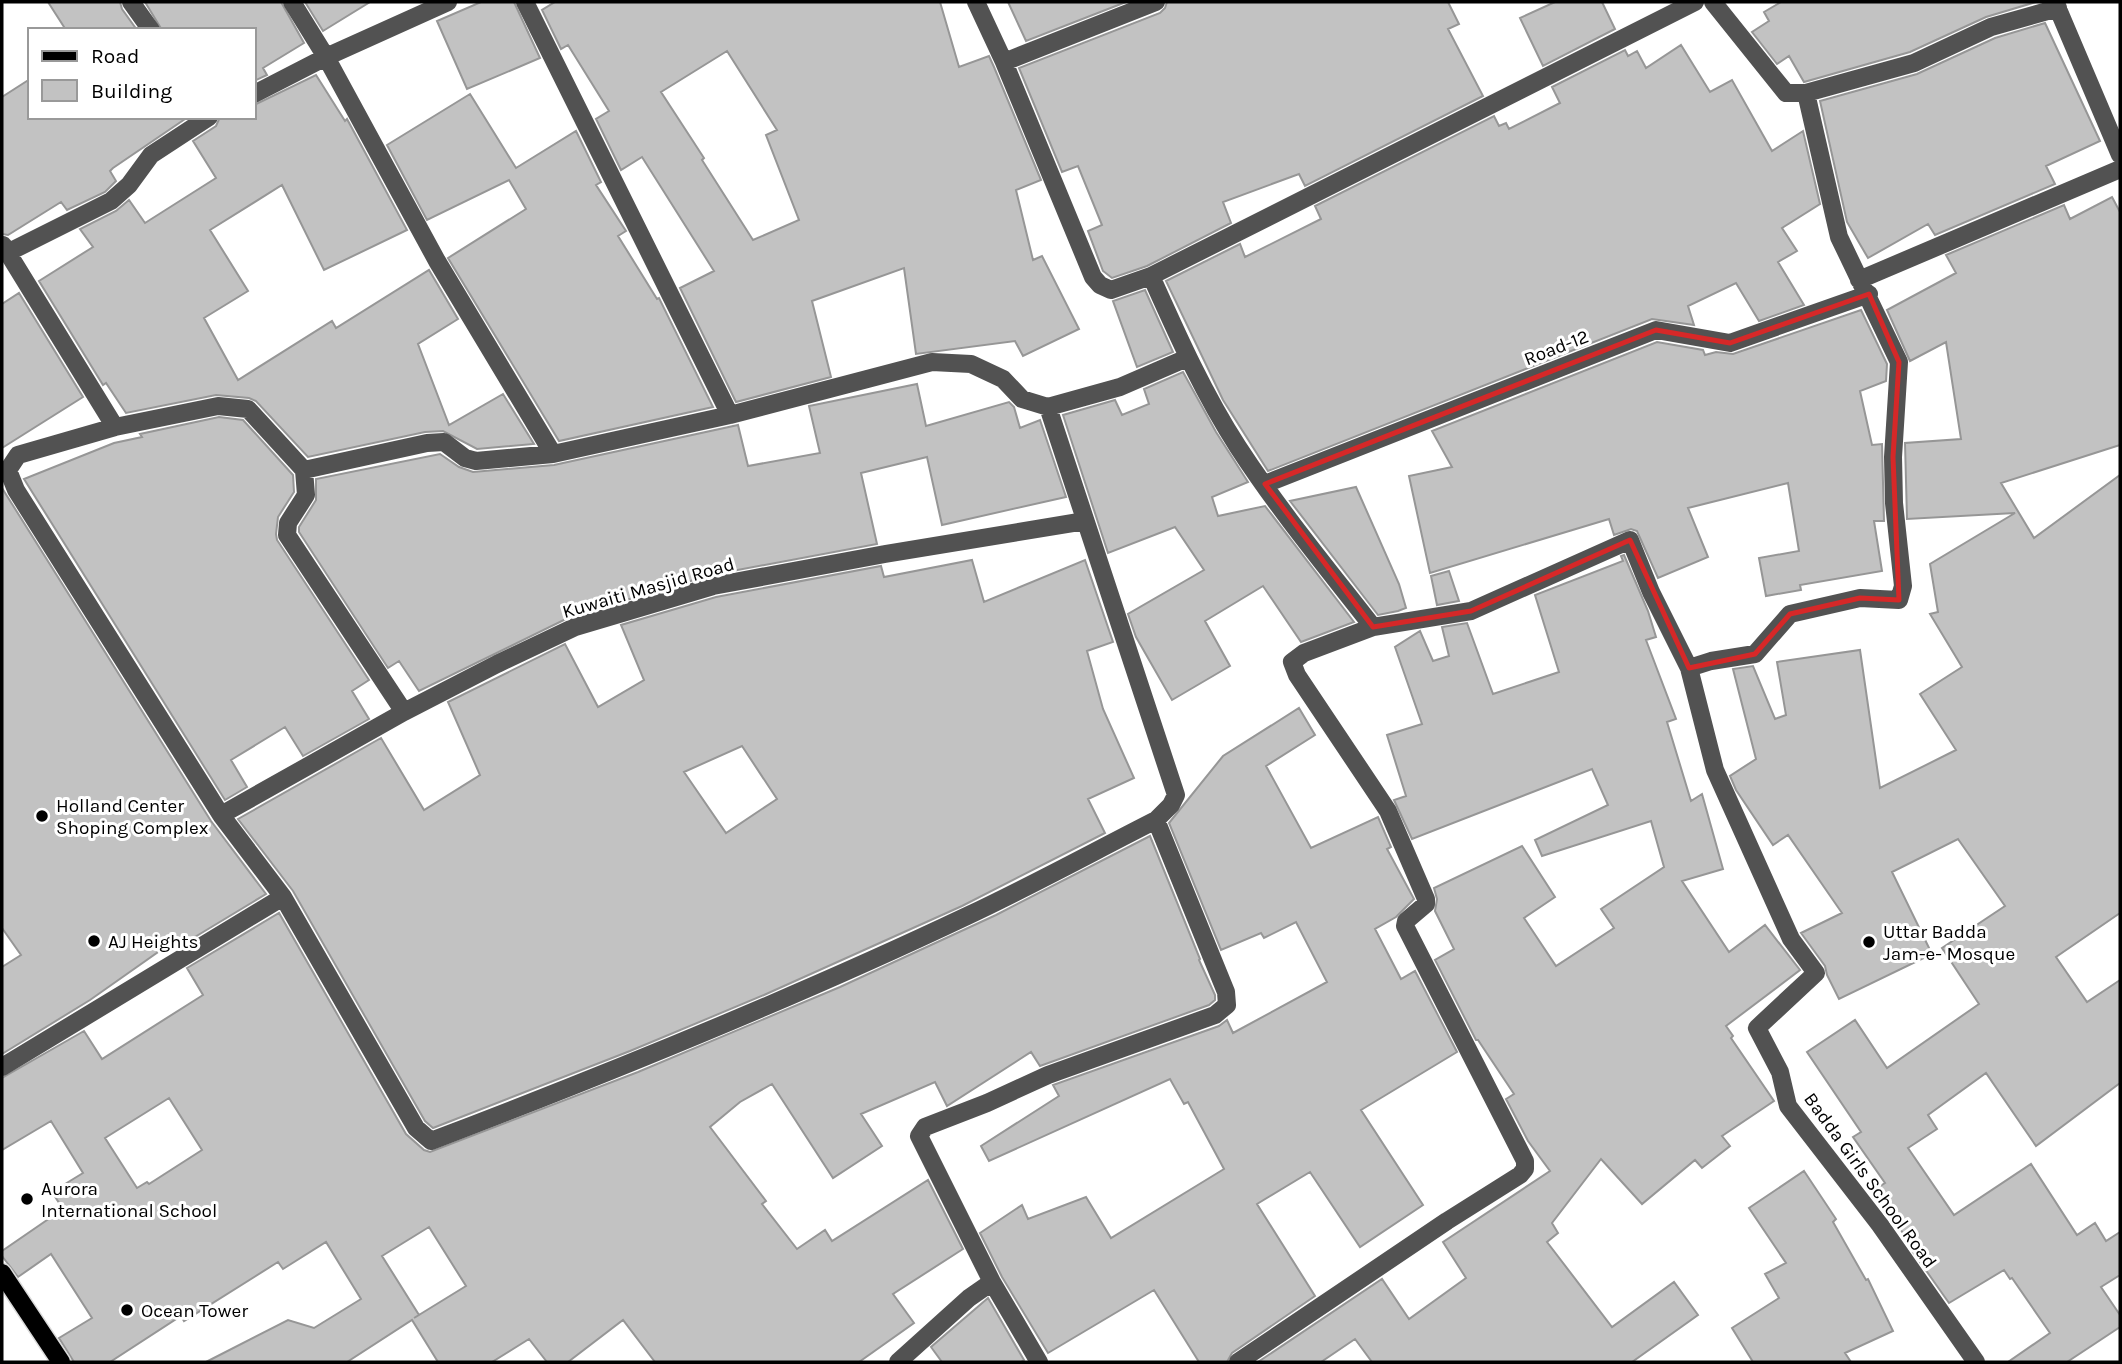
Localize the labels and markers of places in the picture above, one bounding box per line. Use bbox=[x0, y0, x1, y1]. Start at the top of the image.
place label: Holland Center Shoping Complex bbox=[56, 795, 209, 839]
marker: Holland Center Shoping Complex bbox=[34, 808, 50, 824]
place label: Uttar Badda Jam-e- Mosque bbox=[1883, 921, 2015, 965]
place label: AJ Heights bbox=[108, 931, 199, 953]
marker: AJ Heights bbox=[86, 933, 102, 949]
marker: Uttar Badda Jam-e- Mosque bbox=[1861, 934, 1877, 950]
place label: Aurora International School bbox=[41, 1178, 217, 1222]
marker: Aurora International School bbox=[19, 1191, 35, 1207]
place label: Ocean Tower bbox=[141, 1300, 248, 1322]
marker: Ocean Tower bbox=[119, 1302, 135, 1318]

